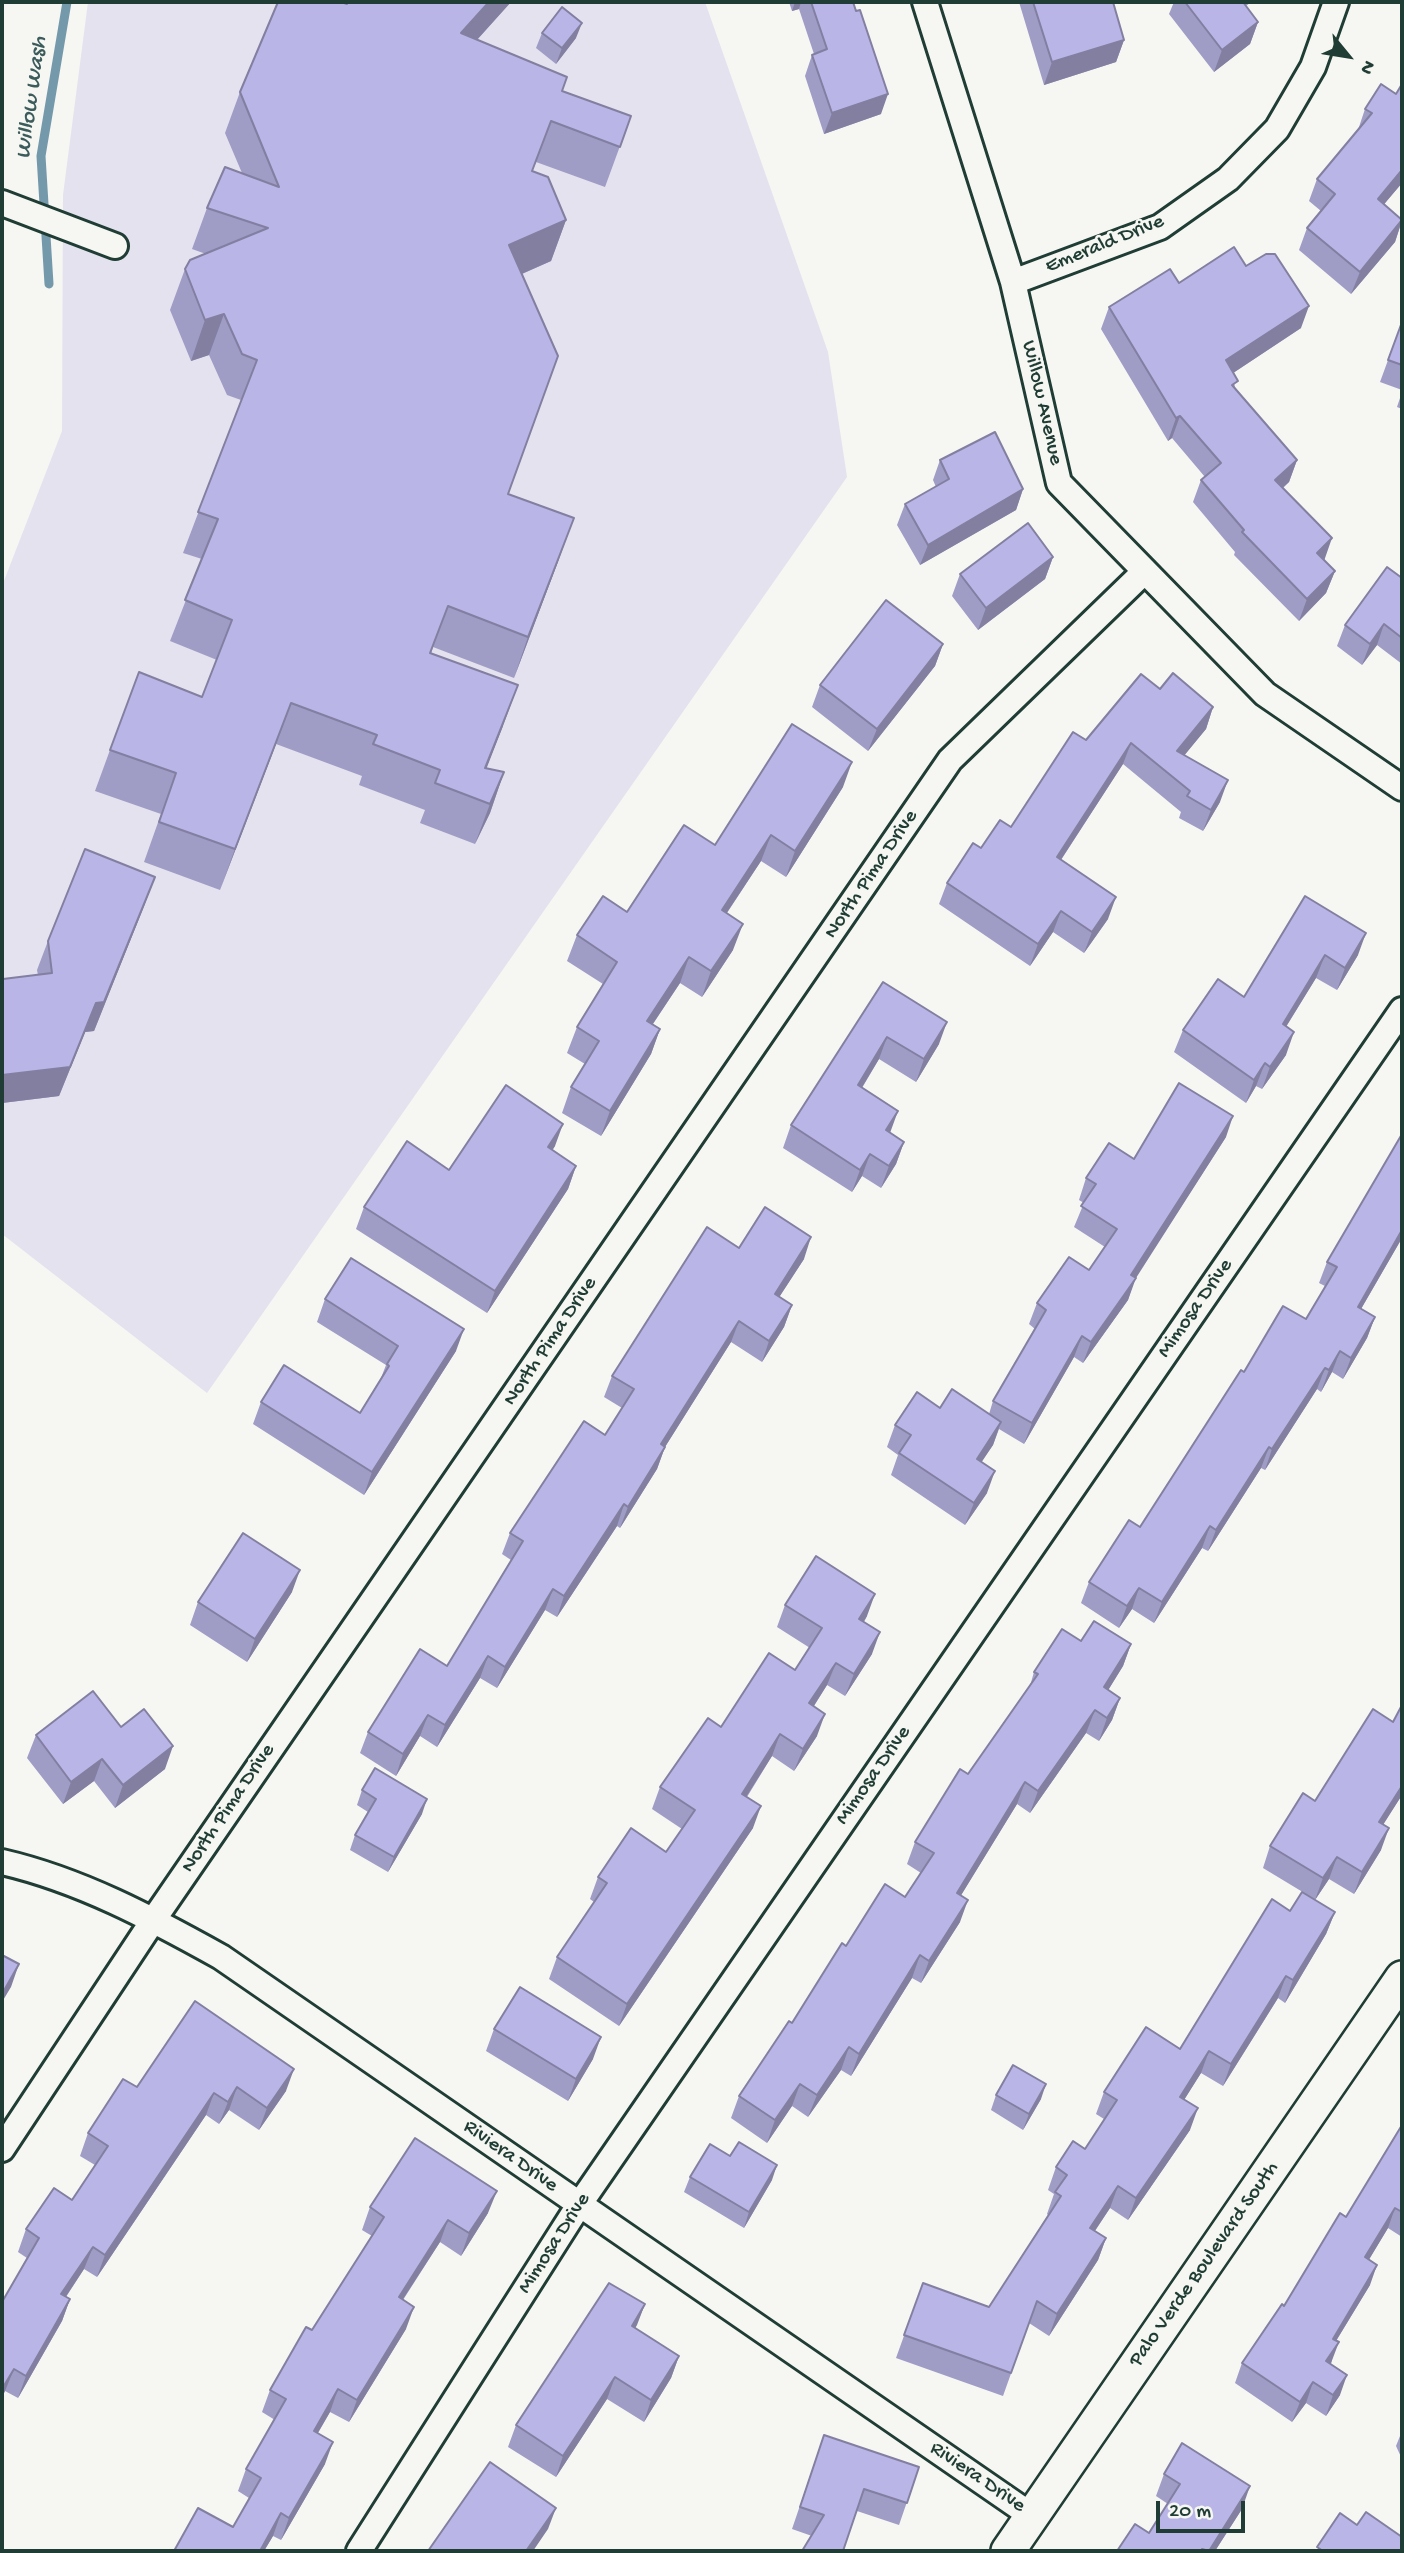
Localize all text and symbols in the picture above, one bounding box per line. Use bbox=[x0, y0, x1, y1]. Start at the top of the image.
north arrow bbox=[1313, 21, 1383, 91]
water label: Willow Wash bbox=[11, 35, 55, 161]
text: N bbox=[1354, 56, 1380, 78]
street label: Emerald Drive bbox=[1042, 210, 1168, 280]
street label: Willow Avenue bbox=[1014, 338, 1068, 468]
street label: North Pima Drive bbox=[820, 806, 924, 944]
street label: Mimosa Drive bbox=[1153, 1255, 1239, 1363]
street label: North Pima Drive bbox=[499, 1273, 603, 1411]
street label: Mimosa Drive bbox=[831, 1722, 917, 1830]
street label: North Pima Drive bbox=[177, 1740, 281, 1878]
street label: Riviera Drive bbox=[458, 2115, 562, 2199]
street label: Palo Verde Boulevard South bbox=[1124, 2158, 1286, 2372]
street label: Mimosa Drive bbox=[513, 2189, 597, 2299]
street label: Riviera Drive bbox=[924, 2437, 1030, 2519]
scale bar bbox=[1159, 2486, 1248, 2530]
text: 20 m bbox=[1169, 2500, 1211, 2525]

